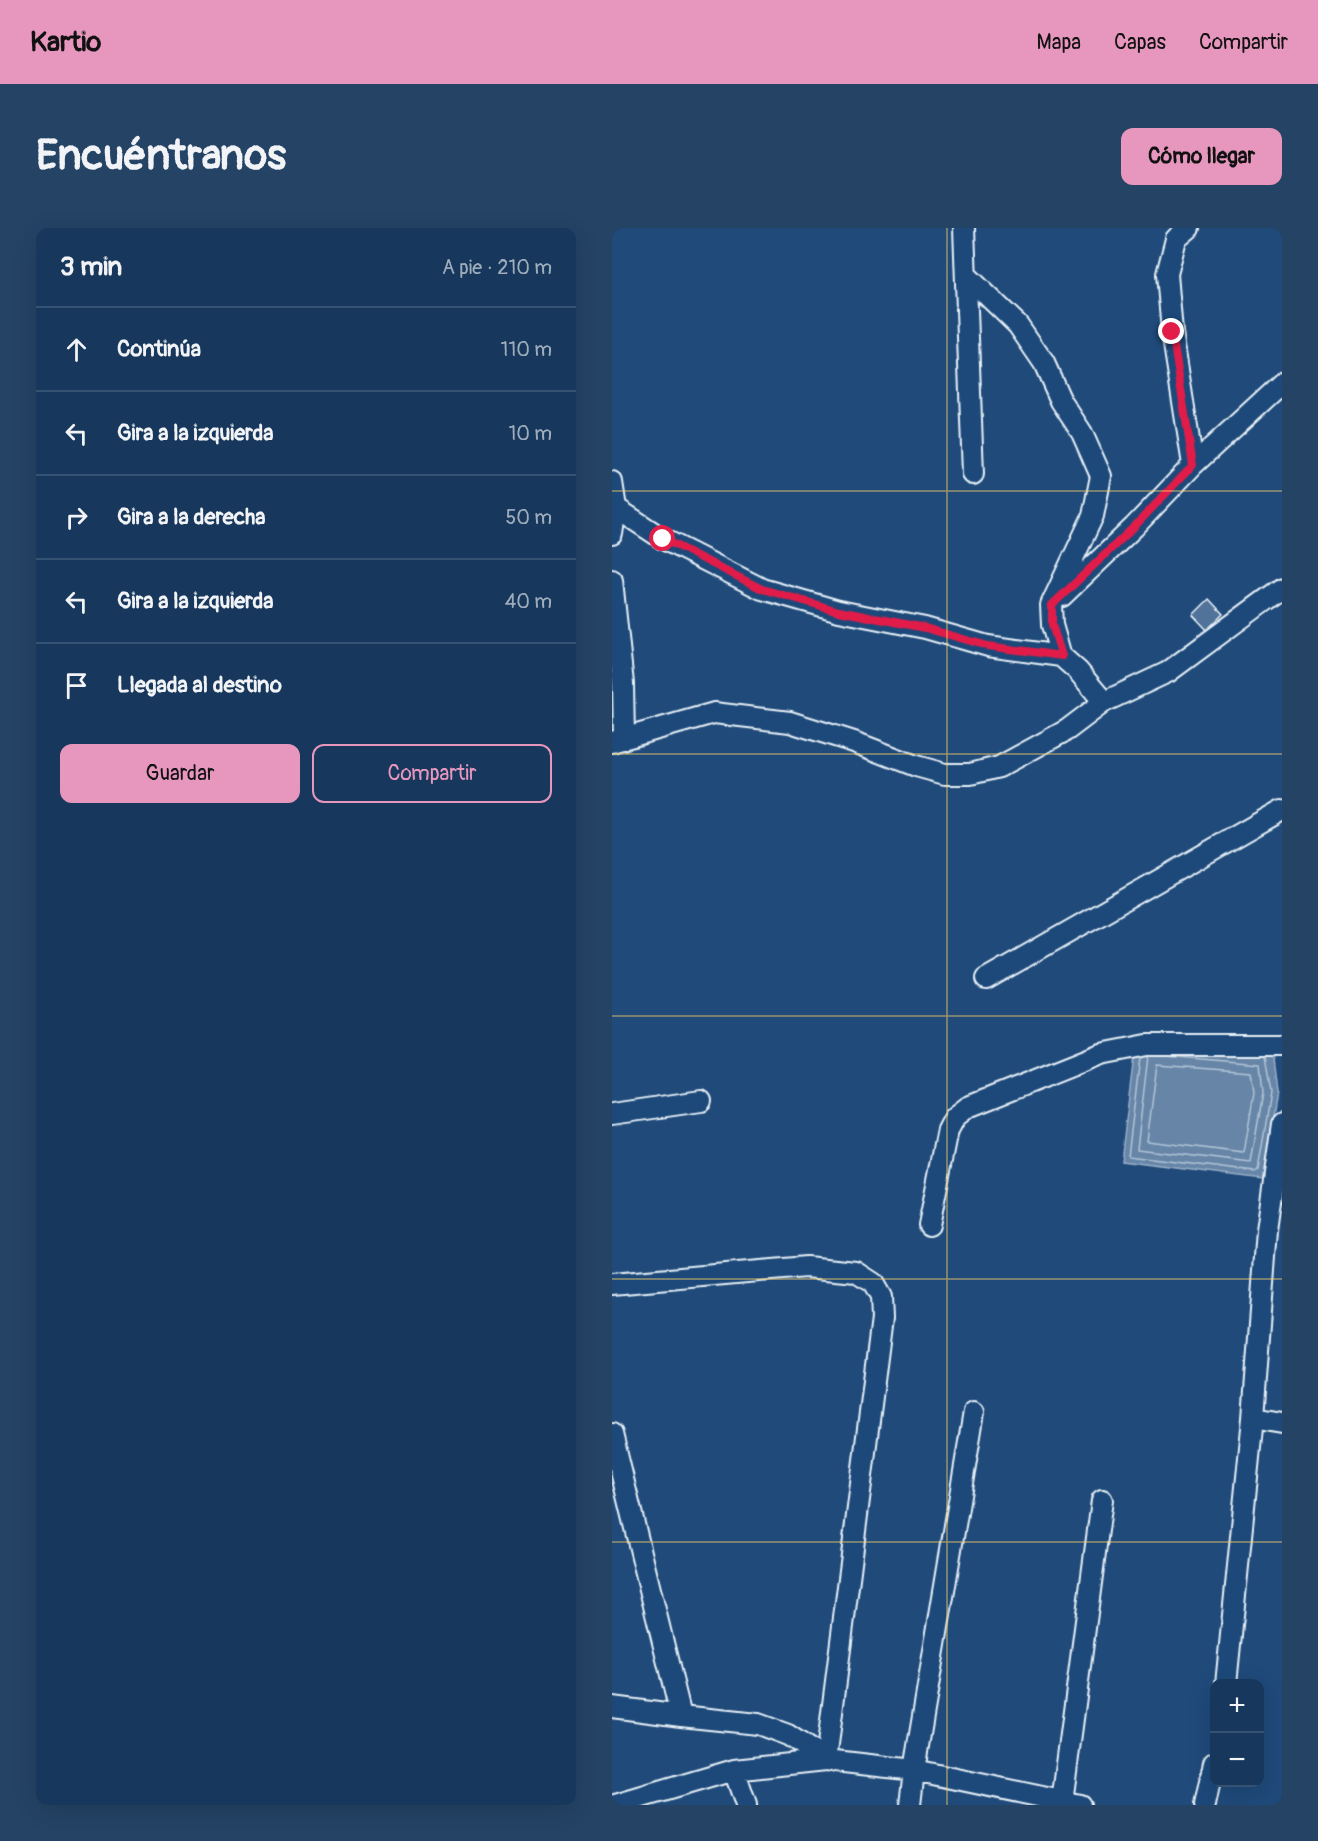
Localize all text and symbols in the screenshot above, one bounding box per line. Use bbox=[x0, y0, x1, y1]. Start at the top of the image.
text: Kartio bbox=[30, 25, 101, 60]
text: Mapa bbox=[1037, 29, 1081, 56]
text: Capas bbox=[1114, 29, 1166, 56]
text: Compartir bbox=[1199, 29, 1288, 56]
button: Cómo llegar bbox=[1121, 128, 1282, 185]
text: Encuéntranos bbox=[36, 130, 286, 182]
text: 3 min bbox=[60, 251, 122, 283]
text: A pie · 210 m bbox=[442, 255, 552, 280]
route end bbox=[1158, 318, 1184, 344]
icon: ahead bbox=[60, 333, 93, 366]
text: Continúa bbox=[117, 335, 201, 363]
text: 110 m bbox=[501, 337, 552, 362]
icon: left bbox=[60, 417, 93, 450]
text: Gira a la izquierda bbox=[117, 419, 274, 447]
text: 10 m bbox=[508, 421, 552, 446]
icon: right bbox=[60, 501, 93, 534]
text: Gira a la derecha bbox=[117, 503, 265, 531]
text: 50 m bbox=[505, 505, 552, 530]
route start bbox=[649, 525, 675, 551]
icon: left bbox=[60, 585, 93, 618]
text: Gira a la izquierda bbox=[117, 587, 274, 615]
text: 40 m bbox=[505, 589, 552, 614]
icon: arrive bbox=[60, 669, 93, 702]
text: Llegada al destino bbox=[117, 671, 282, 699]
button: Guardar bbox=[60, 744, 300, 803]
button: Compartir bbox=[312, 744, 552, 803]
map controls bbox=[1210, 1679, 1264, 1787]
button: + bbox=[1210, 1679, 1264, 1733]
button: − bbox=[1210, 1733, 1264, 1787]

